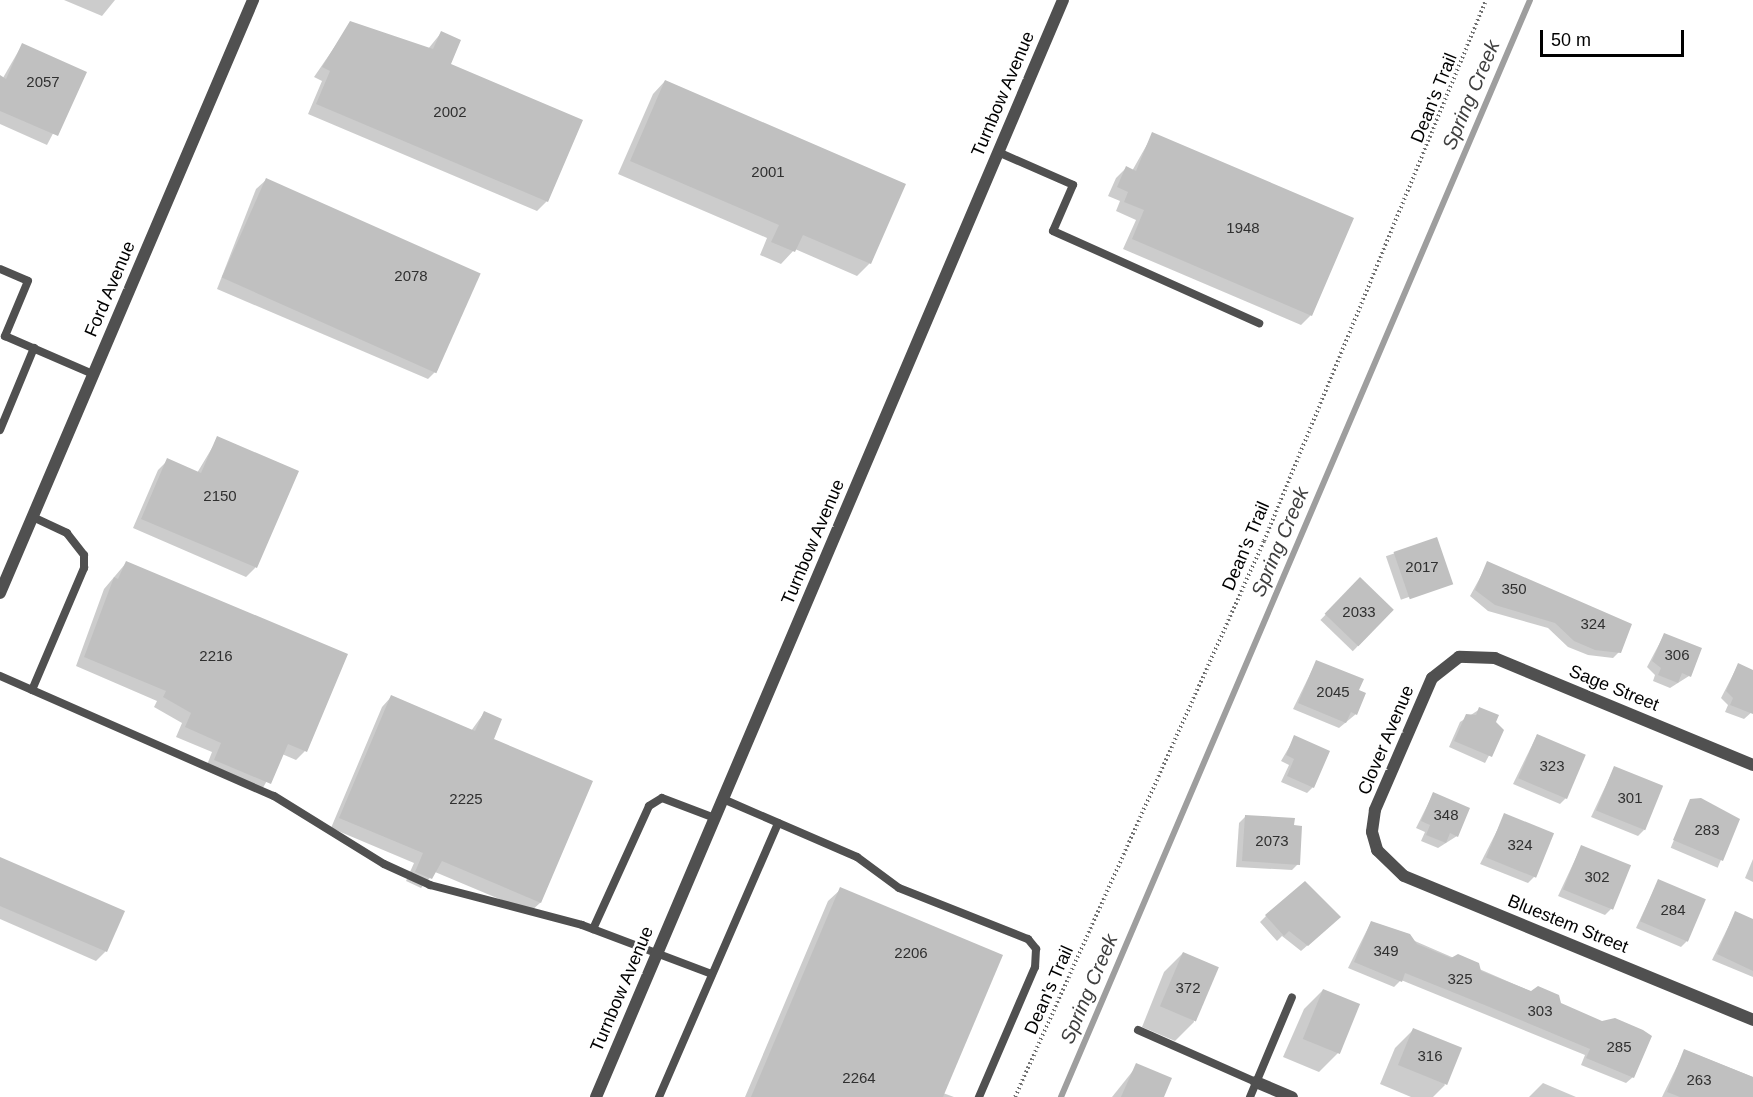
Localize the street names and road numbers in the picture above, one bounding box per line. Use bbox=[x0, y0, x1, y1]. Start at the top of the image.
street label: Turnbow Avenue bbox=[967, 28, 1039, 160]
street label: Dean's Trail bbox=[1406, 50, 1462, 146]
street label: Ford Avenue bbox=[80, 237, 140, 341]
street label: Turnbow Avenue bbox=[777, 476, 849, 608]
street label: Dean's Trail bbox=[1218, 498, 1274, 594]
street label: Sage Street bbox=[1566, 660, 1662, 716]
street label: Clover Avenue bbox=[1353, 682, 1419, 798]
street label: Bluestem Street bbox=[1505, 890, 1631, 958]
street label: Turnbow Avenue bbox=[586, 923, 658, 1055]
street label: Dean's Trail bbox=[1020, 942, 1078, 1038]

